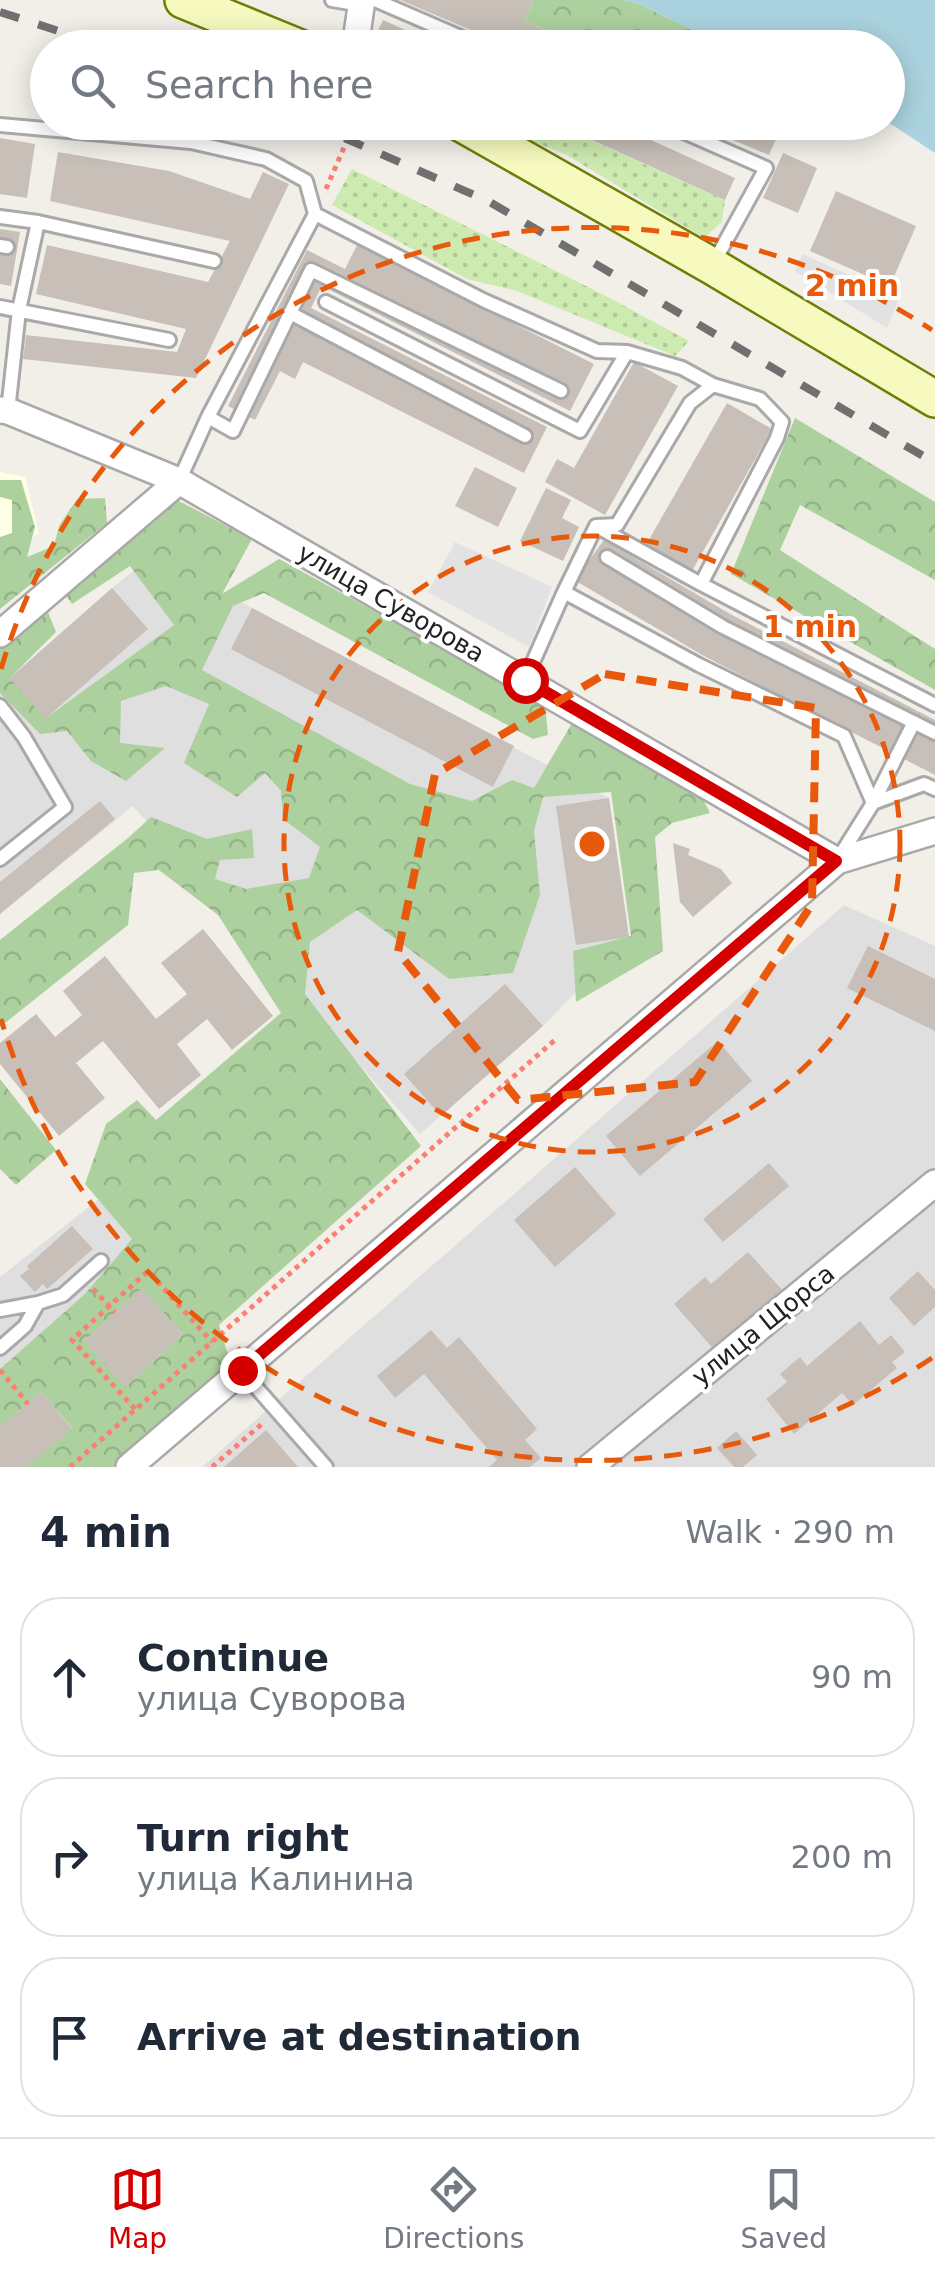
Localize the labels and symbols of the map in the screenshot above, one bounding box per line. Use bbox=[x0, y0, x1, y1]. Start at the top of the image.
text: 2 min bbox=[805, 268, 899, 303]
street label: улица Суворова bbox=[292, 538, 490, 668]
text: 1 min bbox=[763, 609, 857, 644]
route start bbox=[503, 658, 549, 704]
centre of rings bbox=[574, 826, 610, 862]
street label: улица Щорса bbox=[686, 1259, 840, 1391]
route end bbox=[220, 1348, 266, 1394]

